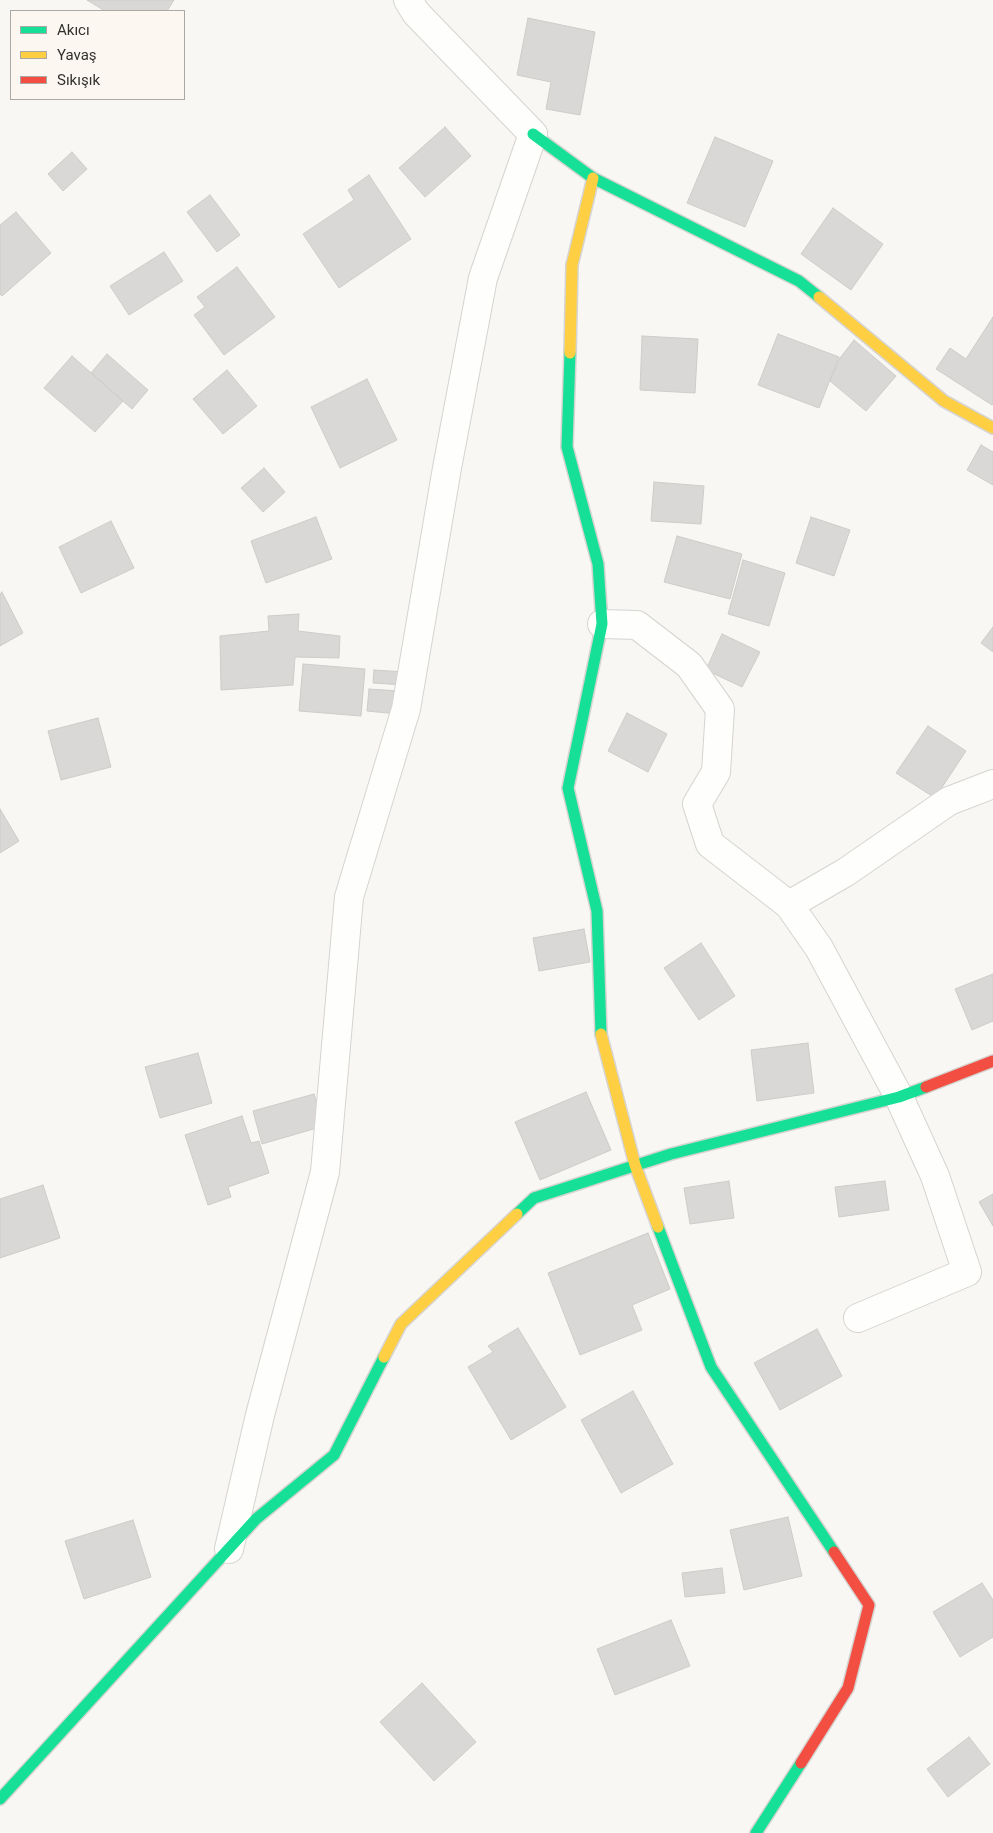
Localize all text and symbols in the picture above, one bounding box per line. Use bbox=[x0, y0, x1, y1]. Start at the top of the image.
legend bbox=[10, 10, 185, 100]
text: Akıcı bbox=[57, 21, 90, 39]
text: Yavaş bbox=[57, 46, 97, 64]
text: Sıkışık bbox=[57, 71, 100, 89]

